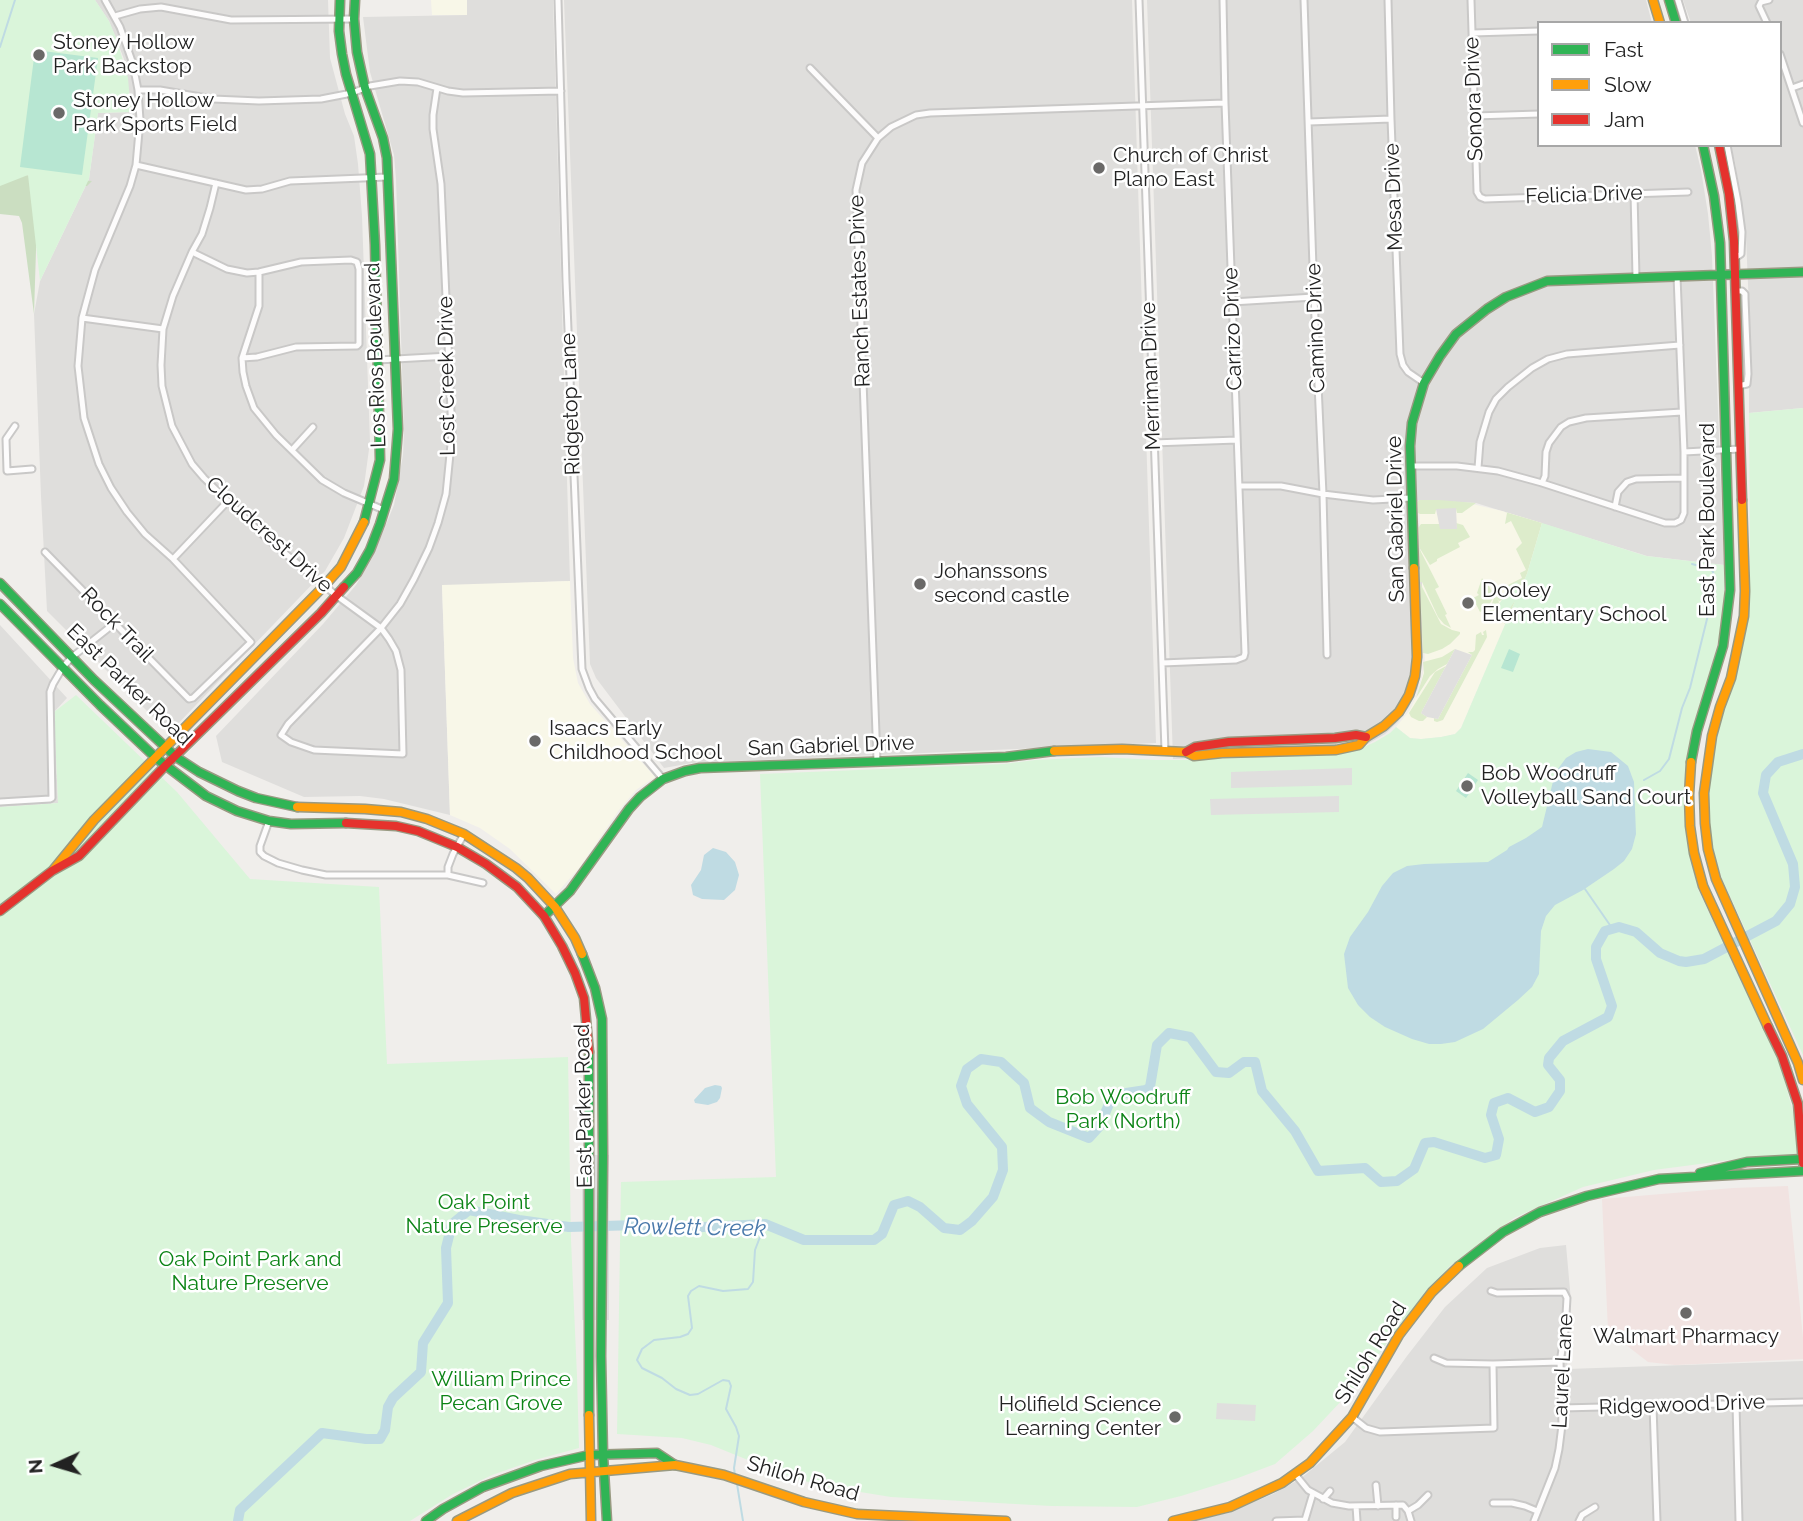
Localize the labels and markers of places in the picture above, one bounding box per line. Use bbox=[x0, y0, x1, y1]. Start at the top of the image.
place label: Stoney Hollow Park Backstop bbox=[53, 30, 194, 80]
marker: Stoney Hollow Park Backstop bbox=[31, 47, 47, 63]
place label: Stoney Hollow Park Sports Field bbox=[73, 88, 237, 138]
marker: Stoney Hollow Park Sports Field bbox=[51, 105, 67, 121]
place label: Church of Christ Plano East bbox=[1113, 143, 1269, 193]
marker: Church of Christ Plano East bbox=[1091, 160, 1107, 176]
place label: Johanssons second castle bbox=[934, 559, 1069, 609]
marker: Johanssons second castle bbox=[912, 576, 928, 592]
place label: Dooley Elementary School bbox=[1482, 578, 1666, 628]
marker: Dooley Elementary School bbox=[1460, 595, 1476, 611]
place label: Isaacs Early Childhood School bbox=[549, 716, 722, 766]
marker: Isaacs Early Childhood School bbox=[527, 733, 543, 749]
place label: Bob Woodruff Volleyball Sand Court bbox=[1481, 761, 1691, 811]
marker: Bob Woodruff Volleyball Sand Court bbox=[1459, 778, 1475, 794]
marker: Walmart Pharmacy bbox=[1678, 1305, 1694, 1321]
place label: Walmart Pharmacy bbox=[1593, 1324, 1779, 1350]
place label: Holifield Science Learning Center bbox=[999, 1392, 1161, 1442]
marker: Holifield Science Learning Center bbox=[1167, 1409, 1183, 1425]

